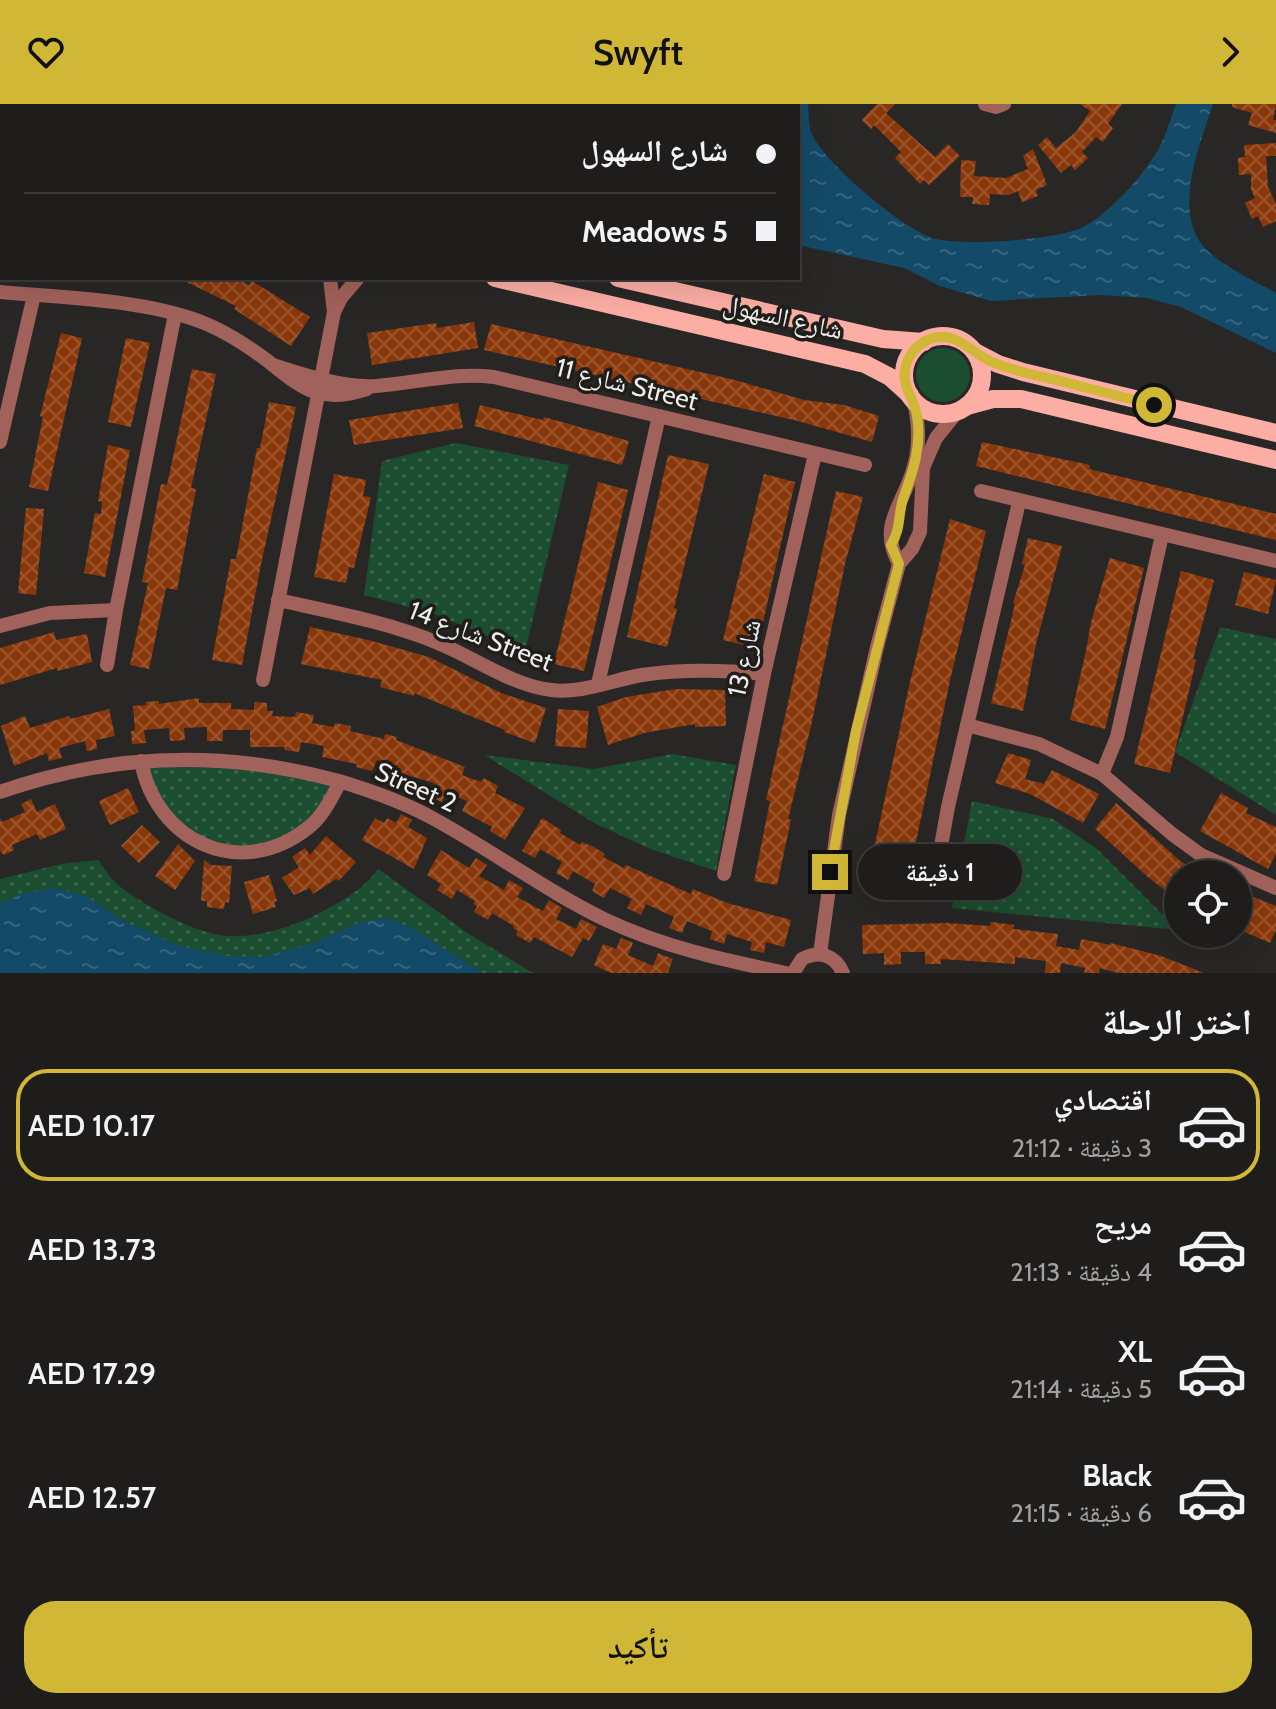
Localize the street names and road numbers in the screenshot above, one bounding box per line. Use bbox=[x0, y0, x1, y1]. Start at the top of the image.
street label: شارع السهول bbox=[720, 288, 846, 346]
street label: شارع 11 Street bbox=[553, 351, 701, 417]
street label: شارع 14 Street bbox=[405, 594, 558, 678]
street label: شارع 13 bbox=[720, 617, 768, 699]
street label: Street 2 bbox=[370, 755, 462, 819]

